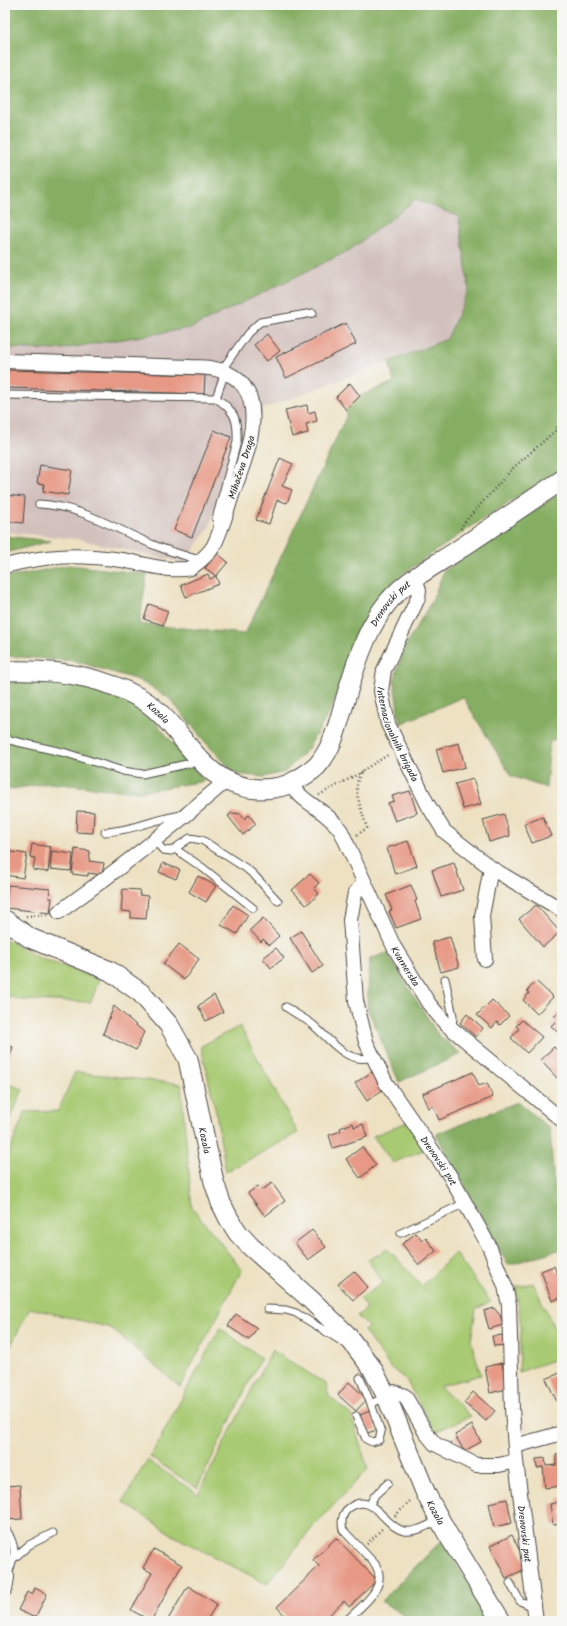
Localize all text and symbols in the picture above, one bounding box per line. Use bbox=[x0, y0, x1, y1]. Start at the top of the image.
street label: Mihačeva Draga bbox=[224, 433, 260, 501]
street label: Drenovski put bbox=[366, 577, 415, 630]
street label: Internacionalnih brigada bbox=[372, 686, 422, 785]
street label: Kozala bbox=[143, 698, 173, 728]
street label: Kvarnerska bbox=[386, 943, 424, 990]
street label: Kozala bbox=[194, 1126, 215, 1156]
street label: Drenovski put bbox=[416, 1133, 461, 1189]
street label: Kozala bbox=[422, 1497, 449, 1529]
street label: Drenovski put bbox=[513, 1505, 536, 1563]

